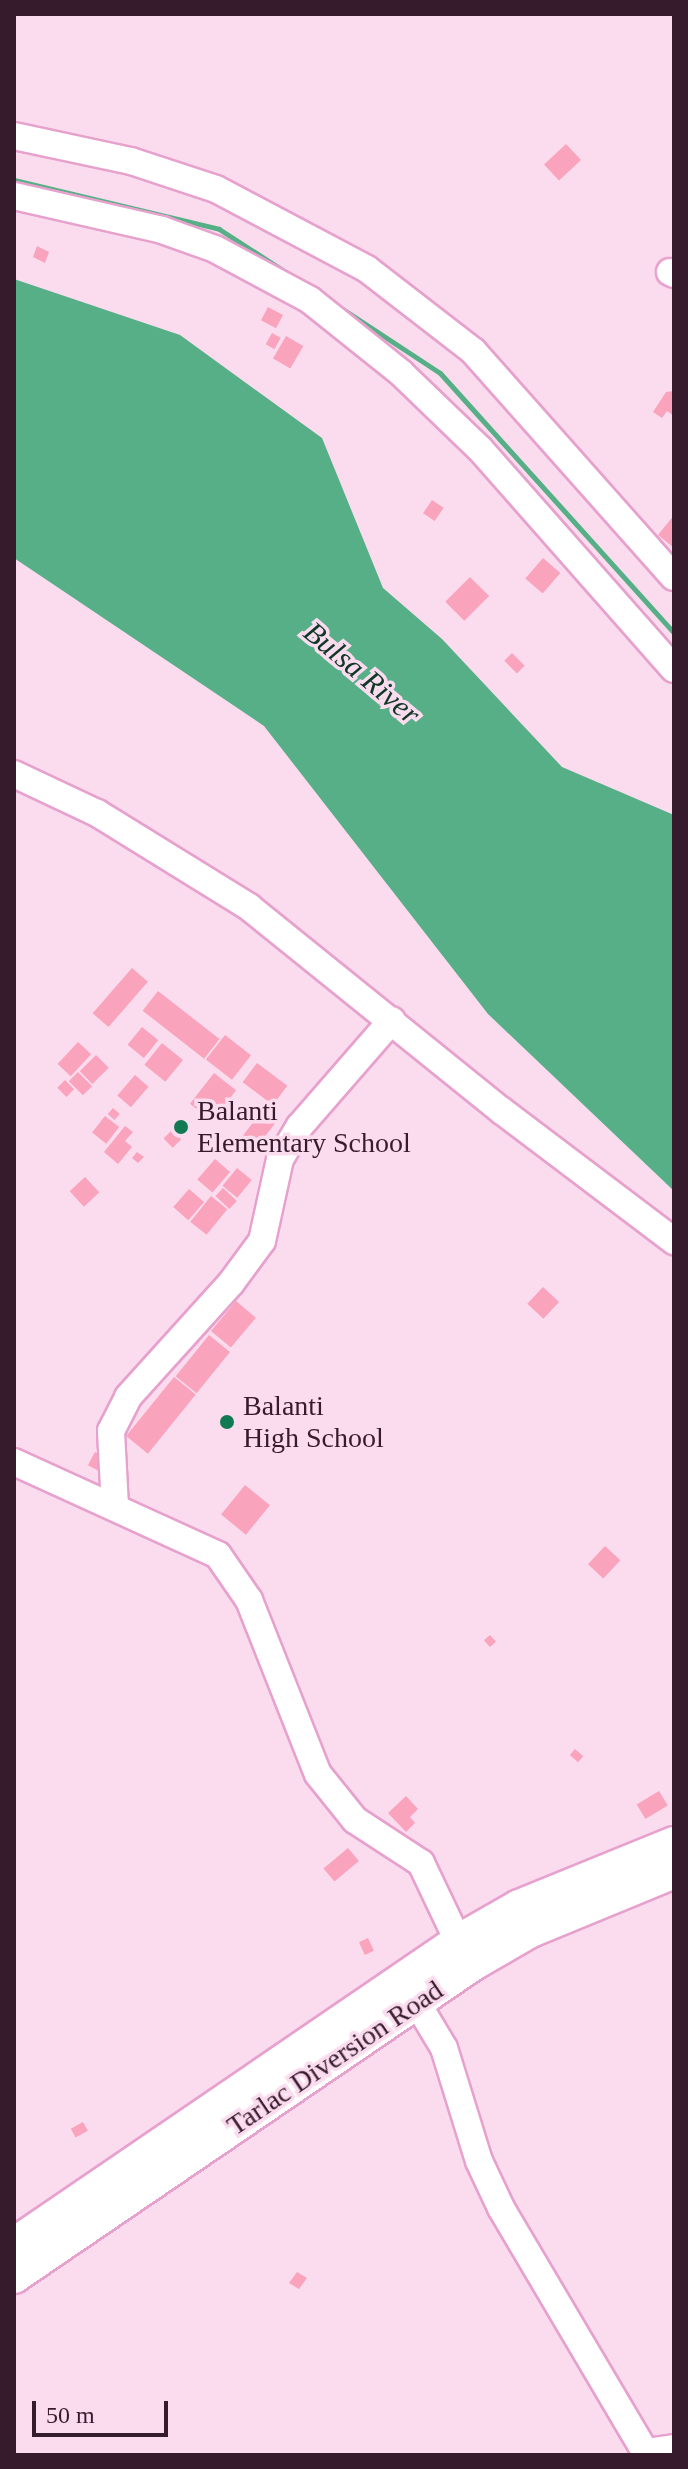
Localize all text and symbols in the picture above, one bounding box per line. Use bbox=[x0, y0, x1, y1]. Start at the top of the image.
water label: Bulsa River bbox=[296, 614, 428, 732]
place label: Balanti Elementary School bbox=[197, 1094, 411, 1160]
marker: Balanti Elementary School bbox=[172, 1118, 190, 1136]
place label: Balanti High School bbox=[243, 1389, 384, 1455]
marker: Balanti High School bbox=[218, 1413, 236, 1431]
street label: Tarlac Diversion Road bbox=[221, 1973, 449, 2143]
scale bar bbox=[36, 2385, 172, 2435]
text: 50 m bbox=[46, 2402, 95, 2428]

